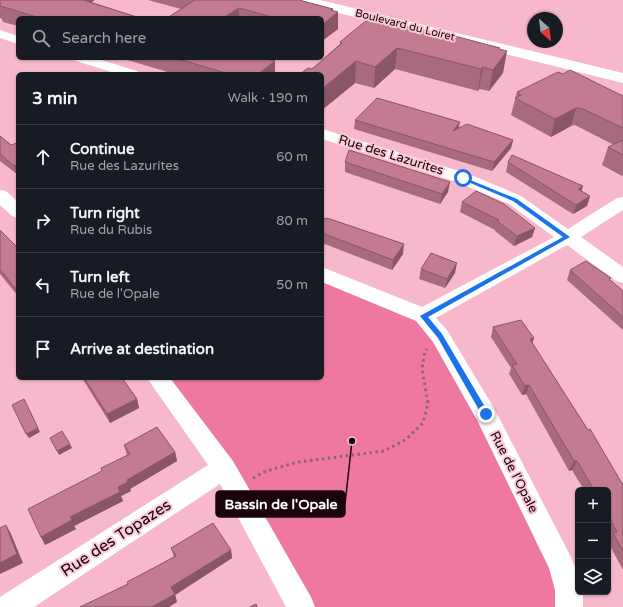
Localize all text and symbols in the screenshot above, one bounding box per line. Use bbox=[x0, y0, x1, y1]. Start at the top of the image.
street label: Boulevard du Loiret bbox=[354, 6, 456, 44]
north arrow bbox=[527, 12, 563, 48]
search box bbox=[16, 16, 324, 60]
icon: search bbox=[30, 27, 52, 49]
text: Search here bbox=[62, 29, 146, 47]
text: 3 min bbox=[32, 88, 77, 109]
text: Walk · 190 m bbox=[228, 90, 308, 106]
street label: Rue des Lazurites bbox=[337, 131, 445, 179]
text: Continue bbox=[70, 140, 134, 158]
icon: ahead bbox=[32, 146, 54, 168]
text: 60 m bbox=[276, 149, 308, 165]
text: Rue des Lazurites bbox=[70, 158, 179, 174]
route start bbox=[454, 169, 472, 187]
text: Turn right bbox=[70, 204, 140, 222]
icon: right bbox=[32, 210, 54, 232]
text: 80 m bbox=[276, 213, 308, 229]
text: Rue du Rubis bbox=[70, 222, 152, 238]
text: Turn left bbox=[70, 268, 130, 286]
icon: left bbox=[32, 274, 54, 296]
text: 50 m bbox=[276, 277, 308, 293]
text: Rue de l'Opale bbox=[70, 286, 160, 302]
icon: arrive bbox=[32, 338, 54, 360]
text: Arrive at destination bbox=[70, 340, 214, 358]
route end bbox=[477, 405, 495, 423]
street label: Rue de l'Opale bbox=[487, 428, 541, 516]
map controls bbox=[575, 487, 611, 595]
button: + bbox=[575, 487, 611, 523]
callout: Bassin de l'Opale bbox=[216, 491, 345, 517]
street label: Rue des Topazes bbox=[57, 495, 175, 581]
text: Bassin de l'Opale bbox=[224, 496, 338, 513]
button: − bbox=[575, 523, 611, 559]
button: layers bbox=[575, 559, 611, 595]

